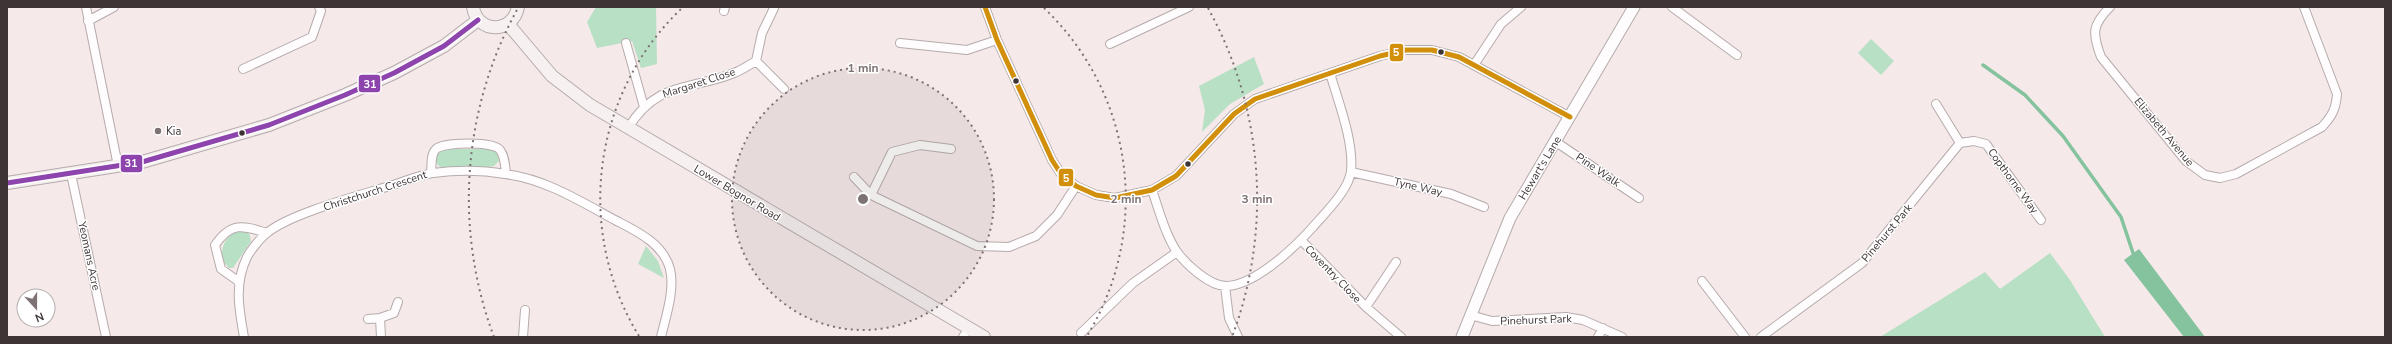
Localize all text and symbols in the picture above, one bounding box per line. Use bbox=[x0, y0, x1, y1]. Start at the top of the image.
line badge: 5 bbox=[1389, 43, 1404, 62]
text: 5 bbox=[1393, 45, 1400, 60]
unlabelled marker bbox=[1436, 47, 1446, 57]
text: 1 min bbox=[847, 60, 879, 76]
street label: Margaret Close bbox=[661, 64, 737, 102]
line badge: 31 bbox=[358, 74, 381, 93]
unlabelled marker bbox=[1011, 76, 1021, 86]
text: 31 bbox=[363, 77, 377, 92]
street label: Elizabeth Avenue bbox=[2131, 94, 2197, 170]
place label: Kia bbox=[166, 124, 181, 139]
marker: Kia bbox=[153, 126, 163, 136]
unlabelled marker bbox=[237, 128, 247, 138]
street label: Hewart's Lane bbox=[1515, 133, 1565, 203]
street label: Copthorne Way bbox=[1984, 145, 2042, 217]
street label: Pine Walk bbox=[1573, 150, 1624, 191]
line badge: 31 bbox=[120, 154, 143, 173]
text: 31 bbox=[124, 156, 138, 171]
unlabelled marker bbox=[1183, 159, 1193, 169]
street label: Lower Bognor Road bbox=[691, 161, 783, 225]
street label: Christchurch Crescent bbox=[321, 167, 429, 215]
line badge: 5 bbox=[1058, 168, 1074, 187]
text: 5 bbox=[1063, 171, 1070, 186]
street label: Tyne Way bbox=[1392, 174, 1444, 200]
text: 2 min bbox=[1110, 191, 1142, 207]
text: 3 min bbox=[1241, 191, 1273, 207]
centre of rings bbox=[856, 192, 870, 206]
street label: Pinehurst Park bbox=[1858, 200, 1916, 265]
street label: Yeomans Acre bbox=[74, 219, 104, 292]
street label: Coventry Close bbox=[1301, 242, 1365, 306]
north arrow bbox=[16, 288, 56, 328]
text: N bbox=[33, 308, 46, 325]
street label: Pinehurst Park bbox=[1500, 311, 1573, 329]

